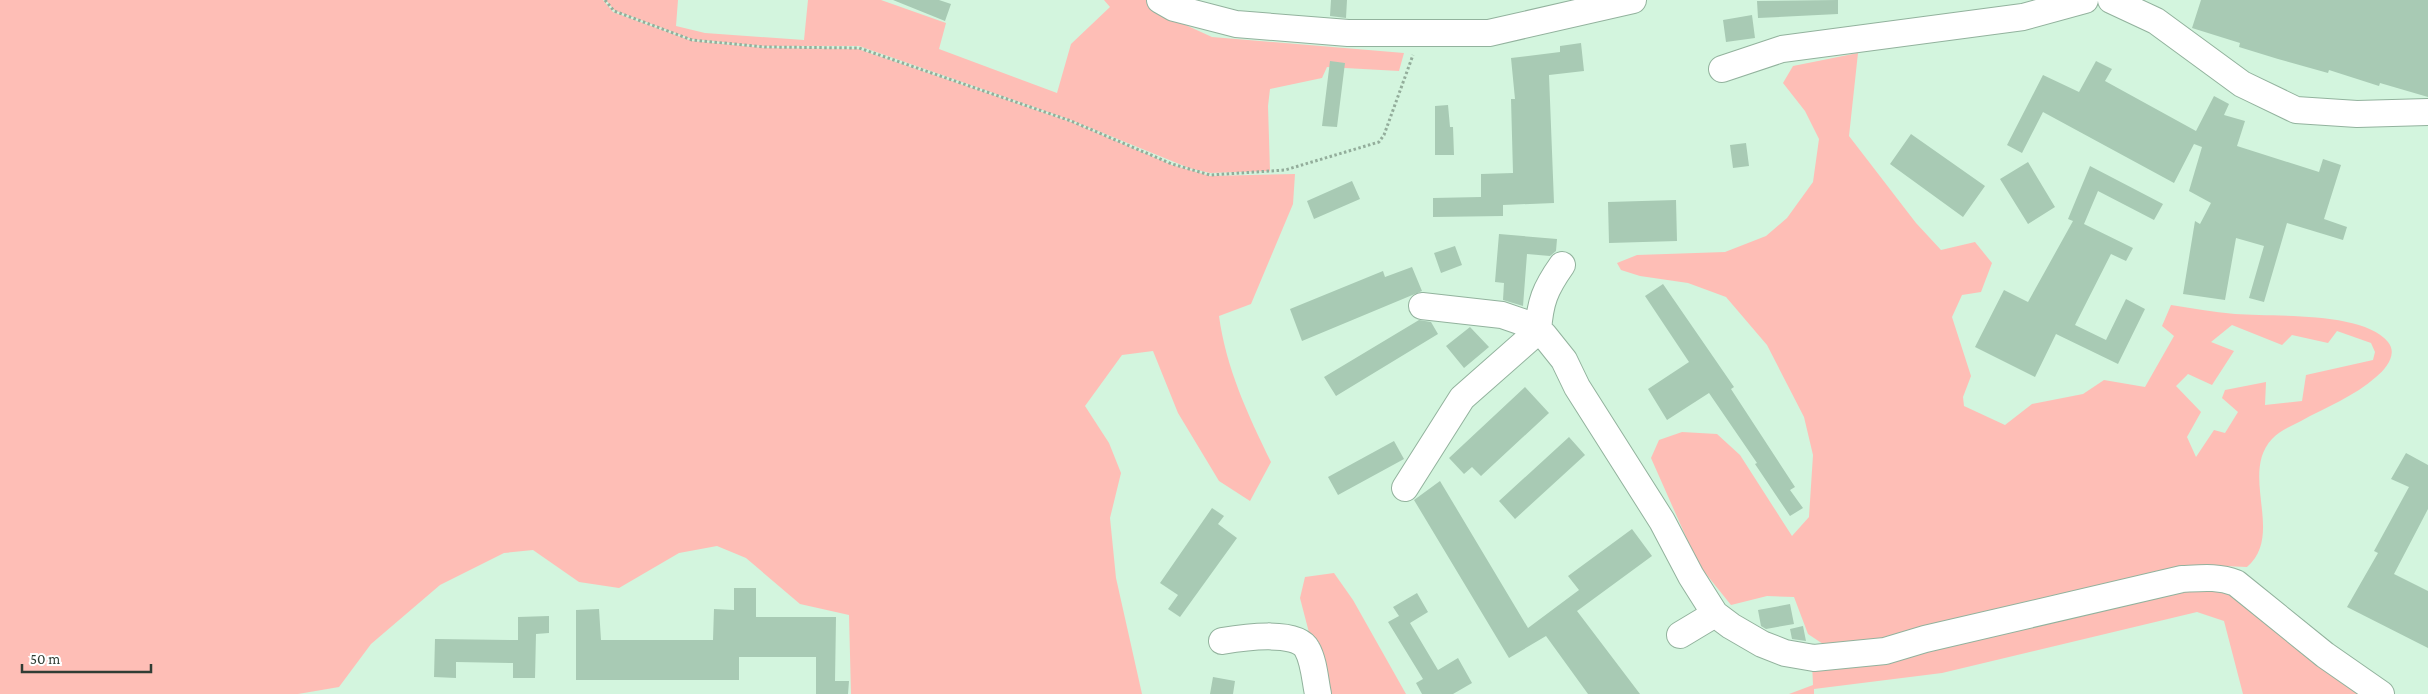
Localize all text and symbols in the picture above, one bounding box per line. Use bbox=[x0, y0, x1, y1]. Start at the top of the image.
scale bar bbox=[22, 642, 151, 674]
text: 50 m bbox=[30, 651, 60, 667]

